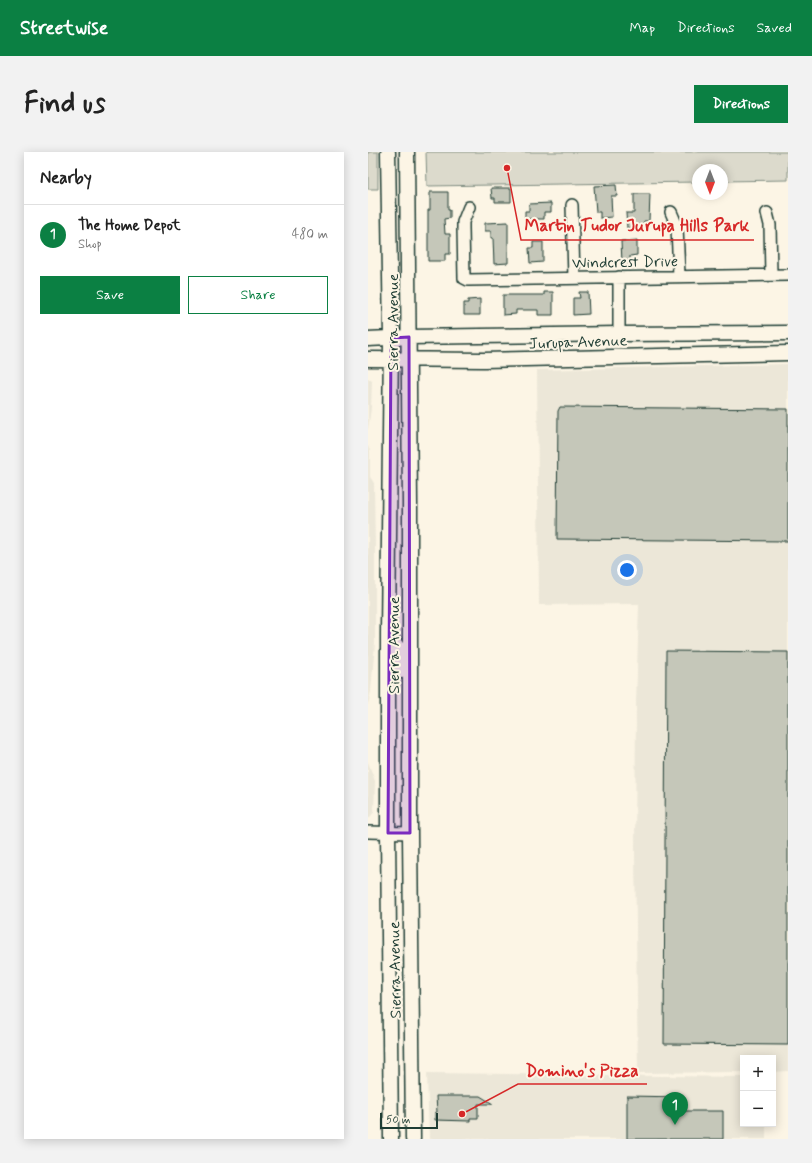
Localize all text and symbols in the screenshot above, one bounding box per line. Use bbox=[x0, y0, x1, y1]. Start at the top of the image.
text: Streetwise bbox=[20, 16, 108, 41]
text: Map bbox=[629, 19, 655, 37]
text: Directions bbox=[677, 19, 735, 37]
text: Saved bbox=[757, 19, 792, 37]
button: Directions bbox=[694, 85, 788, 123]
text: Find us bbox=[24, 86, 105, 123]
north arrow bbox=[692, 164, 728, 200]
text: Nearby bbox=[40, 167, 92, 189]
callout: Martin Tudor Jurupa Hills Park bbox=[521, 211, 754, 240]
text: Martin Tudor Jurupa Hills Park bbox=[525, 215, 750, 237]
text: The Home Depot bbox=[78, 216, 181, 236]
text: 1 bbox=[50, 226, 56, 243]
text: 480 m bbox=[292, 226, 328, 243]
text: Shop bbox=[78, 236, 102, 253]
street label: Windcrest Drive bbox=[572, 251, 678, 274]
street label: Sierra Avenue bbox=[383, 273, 404, 371]
button: Save bbox=[40, 276, 180, 314]
button: Share bbox=[188, 276, 328, 314]
street label: Jurupa Avenue bbox=[528, 330, 628, 355]
your location bbox=[617, 560, 637, 580]
street label: Sierra Avenue bbox=[384, 596, 405, 694]
street label: Sierra Avenue bbox=[384, 921, 407, 1019]
callout: Domino's Pizza bbox=[518, 1055, 647, 1084]
map controls bbox=[740, 1055, 776, 1127]
button: + bbox=[740, 1055, 776, 1091]
text: Domino's Pizza bbox=[525, 1060, 639, 1082]
button: − bbox=[740, 1091, 776, 1127]
pin: 1 bbox=[662, 1092, 688, 1125]
scale bar bbox=[380, 1111, 438, 1130]
text: 50 m bbox=[386, 1113, 411, 1127]

